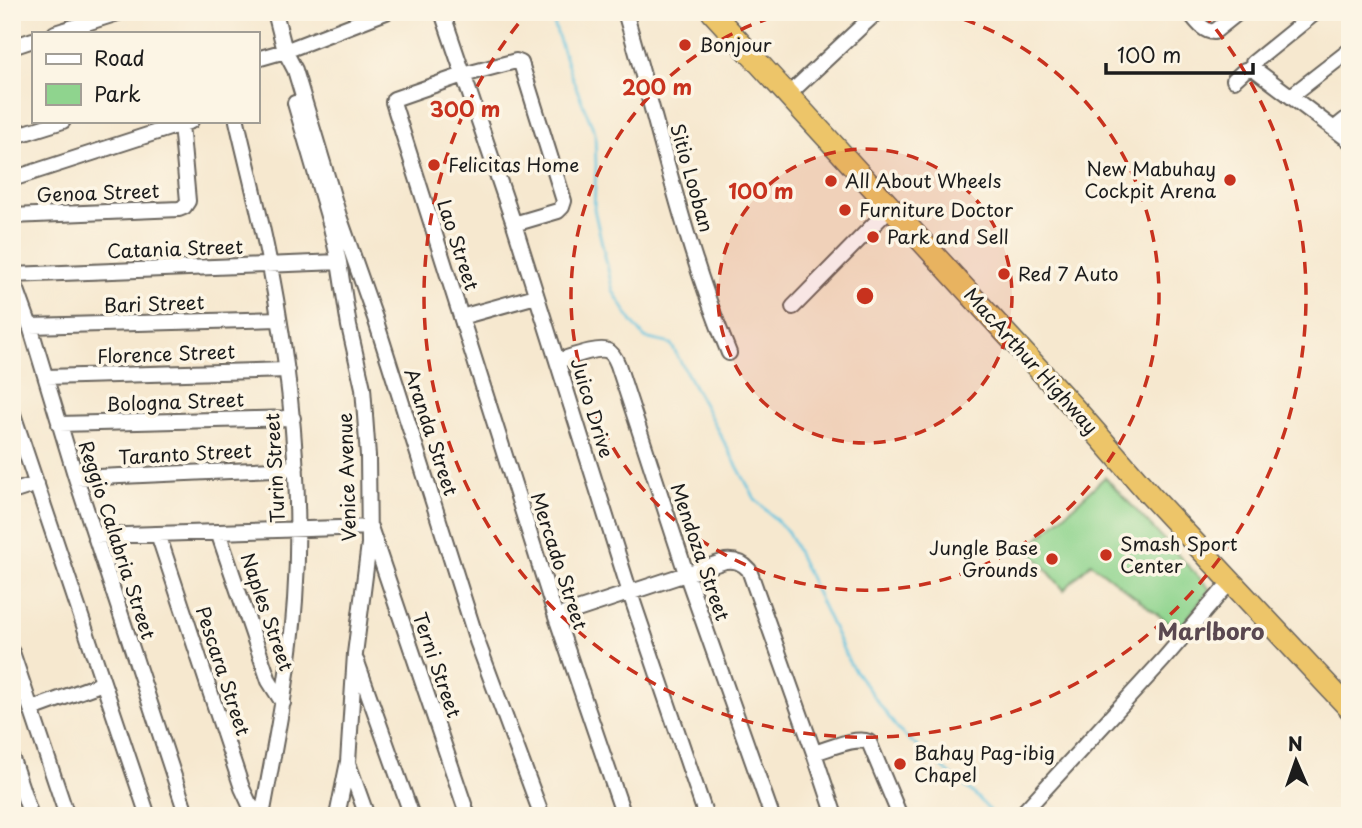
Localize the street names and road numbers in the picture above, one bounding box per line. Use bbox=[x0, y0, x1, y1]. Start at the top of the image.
street label: Sitio Looban bbox=[664, 120, 722, 235]
street label: Genoa Street bbox=[36, 176, 160, 208]
street label: Lao Street bbox=[431, 196, 487, 294]
street label: Catania Street bbox=[107, 232, 244, 264]
street label: MacArthur Highway bbox=[958, 281, 1105, 440]
street label: Bari Street bbox=[103, 287, 205, 319]
street label: Florence Street bbox=[96, 337, 236, 369]
street label: Juico Drive bbox=[565, 354, 621, 461]
street label: Aranda Street bbox=[398, 364, 466, 499]
street label: Bologna Street bbox=[106, 385, 245, 417]
street label: Turin Street bbox=[257, 412, 291, 524]
street label: Venice Avenue bbox=[330, 412, 362, 542]
street label: Taranto Street bbox=[118, 436, 252, 470]
street label: Reggio Calabria Street bbox=[73, 437, 163, 643]
street label: Mendoza Street bbox=[664, 479, 738, 625]
street label: Mercado Street bbox=[525, 488, 595, 633]
street label: Naples Street bbox=[235, 549, 301, 675]
street label: Pescara Street bbox=[190, 602, 258, 739]
street label: Terni Street bbox=[407, 608, 469, 721]

